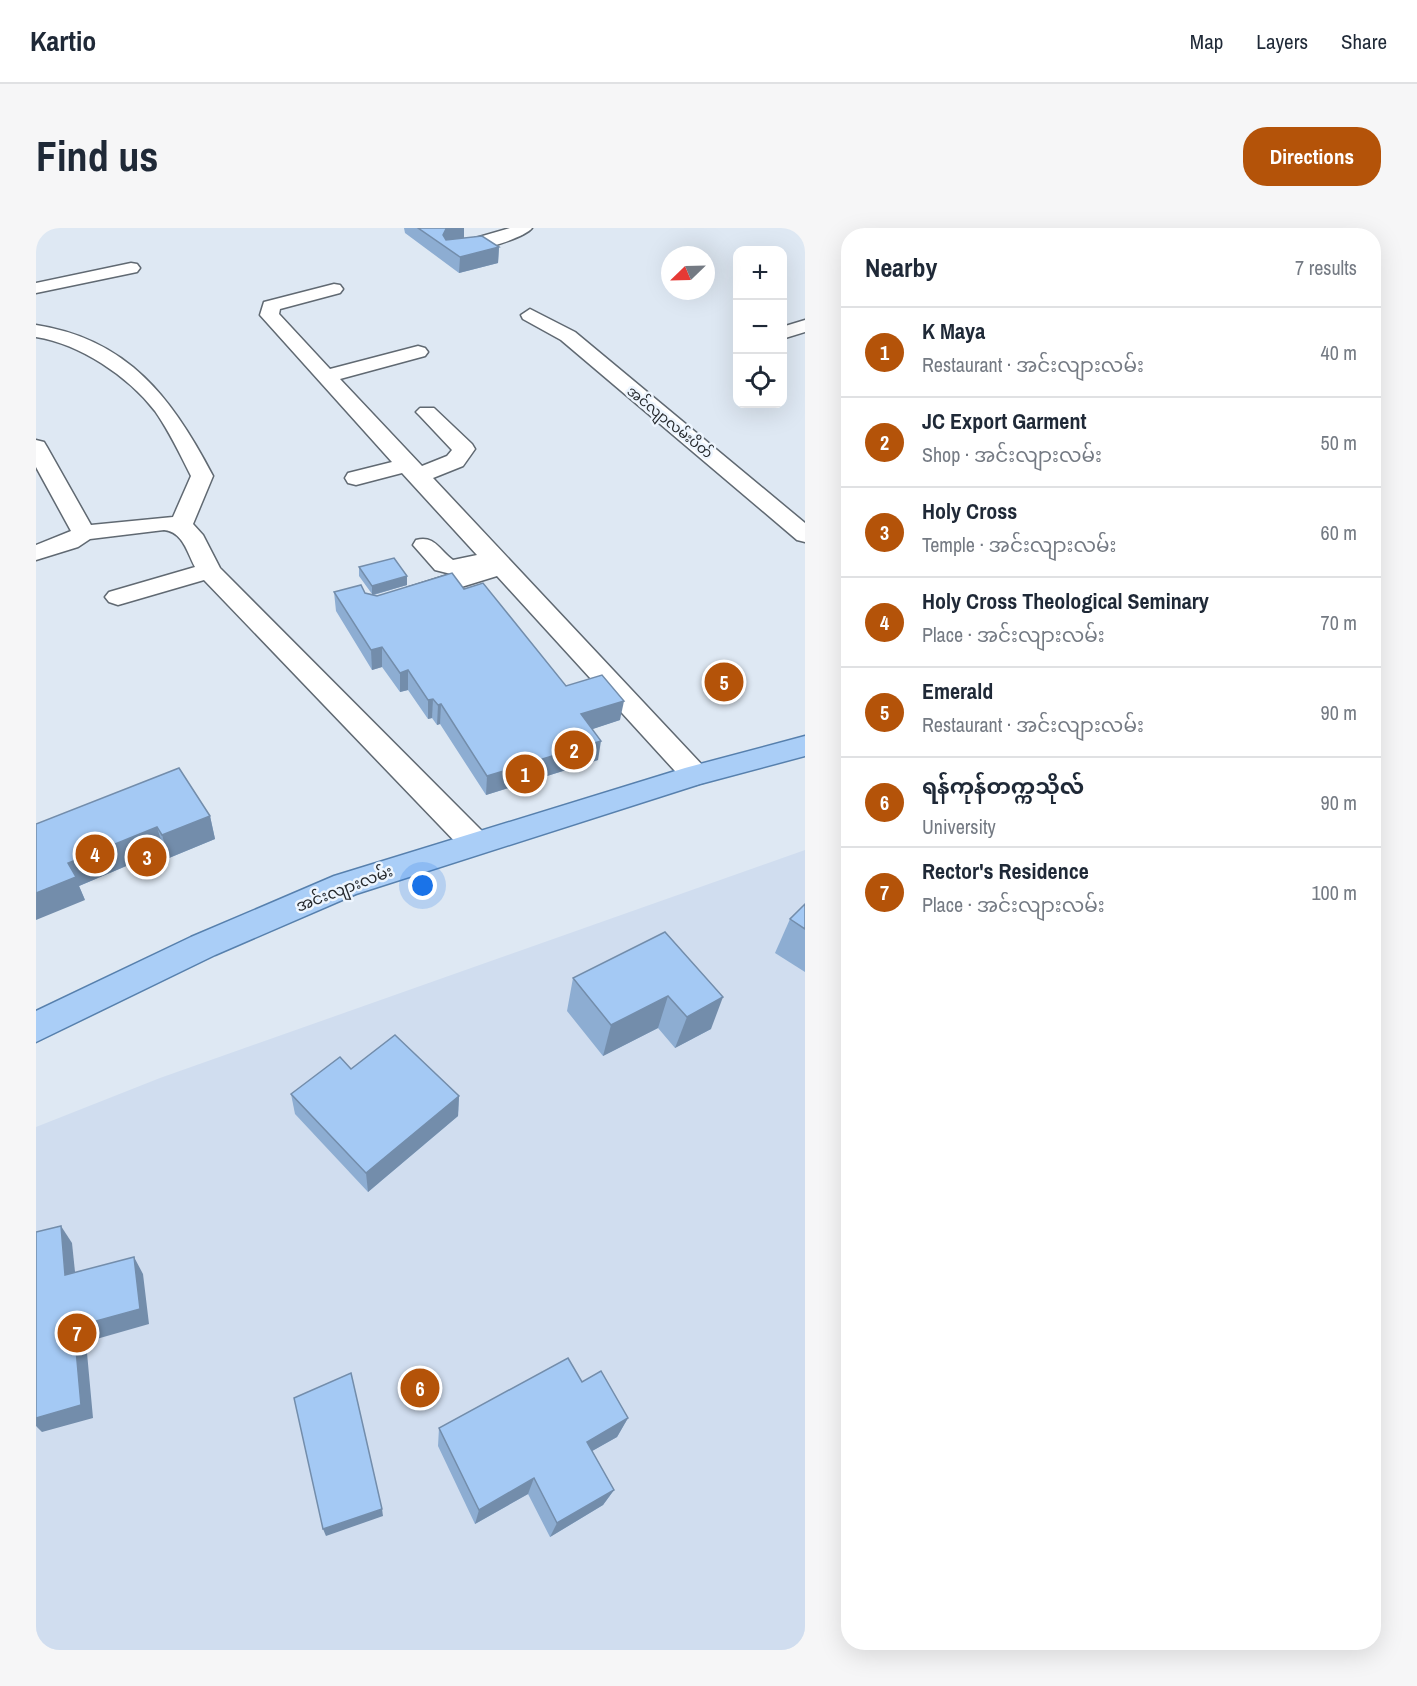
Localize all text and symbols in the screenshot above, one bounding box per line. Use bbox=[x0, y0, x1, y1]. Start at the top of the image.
text: Kartio bbox=[30, 22, 96, 60]
text: Map bbox=[1190, 27, 1223, 56]
text: Layers bbox=[1256, 27, 1308, 56]
text: Share bbox=[1341, 27, 1387, 56]
button: Directions bbox=[1243, 127, 1381, 186]
text: Find us bbox=[36, 128, 158, 184]
north arrow bbox=[661, 246, 715, 300]
map controls bbox=[733, 246, 787, 408]
button: + bbox=[733, 246, 787, 300]
text: Nearby bbox=[865, 250, 937, 285]
text: 7 results bbox=[1295, 254, 1357, 281]
button: − bbox=[733, 300, 787, 354]
text: K Maya bbox=[922, 316, 985, 346]
text: 1 bbox=[880, 339, 889, 366]
text: 40 m bbox=[1321, 339, 1357, 366]
text: Restaurant · အင်းလျားလမ်း bbox=[922, 351, 1144, 378]
button: locate bbox=[733, 354, 787, 408]
street label: အင်လျာလမ်းပိတ် bbox=[622, 381, 717, 464]
text: JC Export Garment bbox=[922, 406, 1086, 436]
text: 2 bbox=[880, 429, 889, 456]
text: 50 m bbox=[1321, 429, 1357, 456]
text: Shop · အင်းလျားလမ်း bbox=[922, 441, 1102, 468]
text: Holy Cross bbox=[922, 496, 1017, 526]
text: 3 bbox=[880, 519, 889, 546]
text: 60 m bbox=[1321, 519, 1357, 546]
text: Temple · အင်းလျားလမ်း bbox=[922, 531, 1116, 558]
text: Holy Cross Theological Seminary bbox=[922, 586, 1209, 616]
text: 4 bbox=[880, 609, 889, 636]
text: 70 m bbox=[1321, 609, 1357, 636]
text: Place · အင်းလျားလမ်း bbox=[922, 621, 1105, 648]
pin: 5 bbox=[704, 660, 744, 704]
text: Emerald bbox=[922, 676, 993, 706]
text: 5 bbox=[880, 699, 889, 726]
text: 90 m bbox=[1321, 699, 1357, 726]
text: Restaurant · အင်းလျားလမ်း bbox=[922, 711, 1144, 738]
pin: 2 bbox=[554, 728, 594, 772]
pin: 1 bbox=[506, 752, 544, 796]
text: ရန်ကုန်တက္ကသိုလ် bbox=[922, 771, 1084, 801]
text: 6 bbox=[880, 789, 889, 816]
text: 90 m bbox=[1321, 789, 1357, 816]
text: University bbox=[922, 813, 996, 840]
pin: 4 bbox=[76, 832, 114, 876]
pin: 3 bbox=[128, 834, 166, 880]
text: Rector's Residence bbox=[922, 856, 1089, 886]
street label: အင်းလျားလမ်း bbox=[292, 859, 397, 919]
your location bbox=[408, 871, 437, 900]
text: 7 bbox=[880, 879, 889, 906]
text: 100 m bbox=[1311, 879, 1357, 906]
text: Place · အင်းလျားလမ်း bbox=[922, 891, 1105, 918]
pin: 7 bbox=[58, 1310, 96, 1356]
pin: 6 bbox=[400, 1366, 440, 1410]

